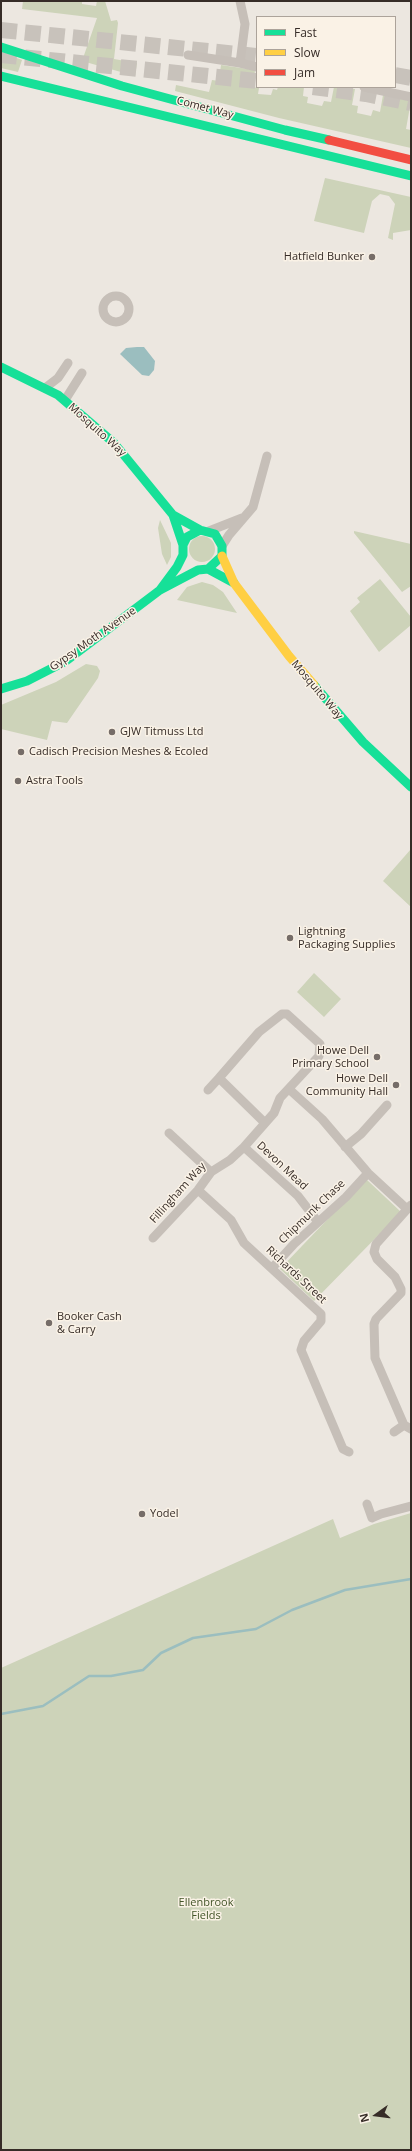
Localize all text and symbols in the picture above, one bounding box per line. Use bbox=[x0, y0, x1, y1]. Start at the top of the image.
legend bbox=[256, 16, 396, 88]
text: Fast bbox=[294, 24, 317, 41]
text: Slow bbox=[294, 44, 320, 61]
text: Jam bbox=[294, 64, 315, 81]
street label: Comet Way bbox=[175, 94, 235, 122]
place label: Hatfield Bunker bbox=[284, 250, 364, 264]
marker: Hatfield Bunker bbox=[367, 252, 377, 262]
street label: Mosquito Way bbox=[65, 401, 129, 459]
street label: Gypsy Moth Avenue bbox=[47, 604, 139, 674]
street label: Mosquito Way bbox=[288, 658, 346, 722]
place label: GJW Titmuss Ltd bbox=[120, 725, 203, 739]
marker: GJW Titmuss Ltd bbox=[107, 727, 117, 737]
place label: Cadisch Precision Meshes & Ecoled bbox=[29, 745, 208, 759]
marker: Cadisch Precision Meshes & Ecoled bbox=[16, 747, 26, 757]
place label: Astra Tools bbox=[26, 774, 83, 788]
marker: Astra Tools bbox=[13, 776, 23, 786]
place label: Lightning Packaging Supplies bbox=[298, 925, 395, 951]
marker: Lightning Packaging Supplies bbox=[285, 933, 295, 943]
place label: Howe Dell Primary School bbox=[292, 1044, 369, 1070]
marker: Howe Dell Primary School bbox=[372, 1052, 382, 1062]
place label: Howe Dell Community Hall bbox=[306, 1072, 388, 1098]
marker: Howe Dell Community Hall bbox=[391, 1080, 401, 1090]
street label: Devon Mead bbox=[254, 1139, 310, 1193]
street label: Fillingham Way bbox=[147, 1160, 209, 1226]
street label: Chipmunk Chase bbox=[276, 1177, 348, 1247]
street label: Richards Street bbox=[263, 1244, 329, 1306]
place label: Booker Cash & Carry bbox=[57, 1310, 122, 1336]
marker: Booker Cash & Carry bbox=[44, 1318, 54, 1328]
place label: Yodel bbox=[150, 1507, 178, 1521]
marker: Yodel bbox=[137, 1509, 147, 1519]
park label: Ellenbrook Fields bbox=[179, 1896, 233, 1922]
north arrow bbox=[356, 2095, 396, 2135]
text: N bbox=[356, 2112, 372, 2124]

